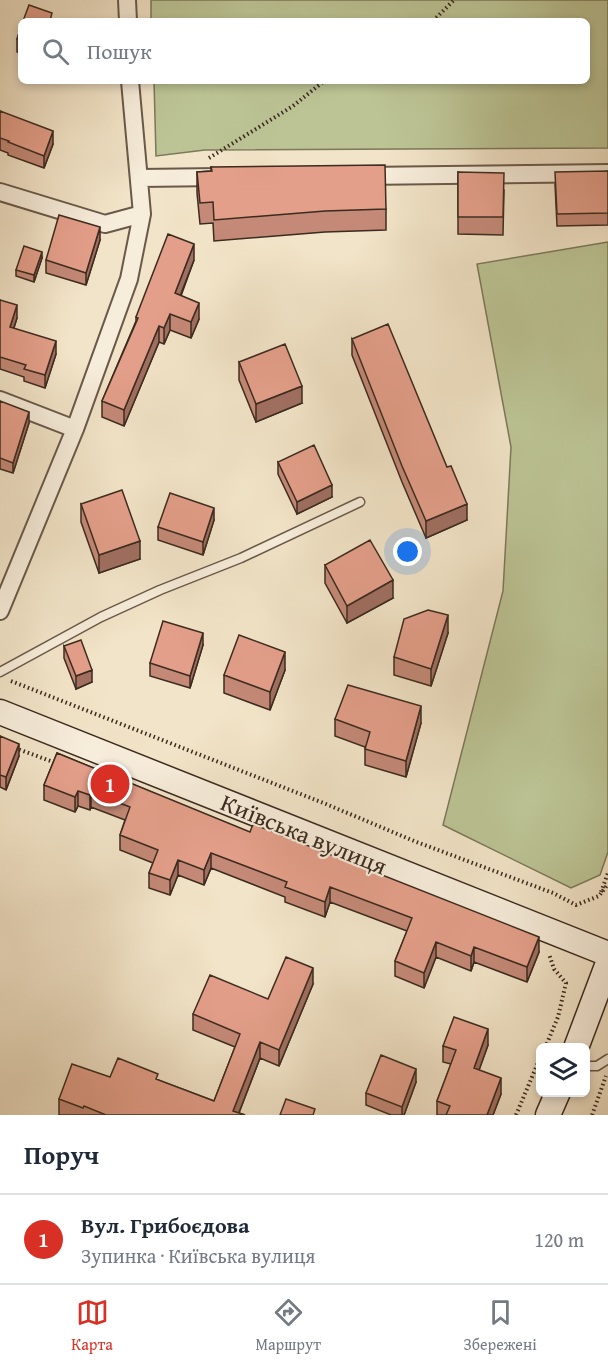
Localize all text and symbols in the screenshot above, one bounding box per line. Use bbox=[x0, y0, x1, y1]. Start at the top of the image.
search box bbox=[18, 18, 590, 84]
icon: search bbox=[39, 35, 72, 68]
text: Пошук bbox=[87, 35, 152, 67]
your location bbox=[393, 537, 422, 566]
pin: 1 bbox=[90, 762, 130, 806]
street label: Київська вулиця bbox=[216, 785, 392, 883]
map controls bbox=[536, 1043, 590, 1097]
button: layers bbox=[536, 1043, 590, 1097]
text: Поруч bbox=[24, 1135, 99, 1174]
text: Вул. Грибоєдова bbox=[81, 1209, 249, 1241]
text: 1 bbox=[38, 1225, 49, 1254]
text: 120 m bbox=[534, 1225, 584, 1254]
text: Зупинка · Київська вулиця bbox=[81, 1241, 316, 1270]
tab: Карта bbox=[71, 1296, 113, 1356]
tab: Маршрут bbox=[255, 1296, 321, 1356]
tab: Збережені bbox=[464, 1296, 537, 1356]

